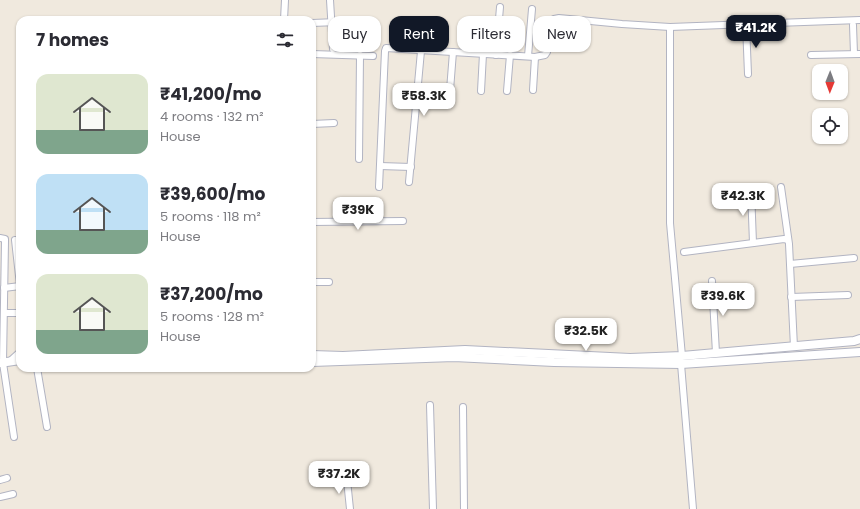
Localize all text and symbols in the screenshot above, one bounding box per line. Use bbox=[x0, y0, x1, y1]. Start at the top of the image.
pin: ₹41.2K bbox=[723, 15, 789, 49]
chip: Buy bbox=[328, 16, 381, 52]
chip: Rent bbox=[389, 16, 449, 52]
chip: Filters bbox=[457, 16, 525, 52]
chip: New bbox=[533, 16, 591, 52]
text: ₹41.2K bbox=[735, 18, 777, 37]
text: 7 homes bbox=[36, 28, 109, 52]
icon: filters bbox=[274, 29, 296, 51]
north arrow bbox=[812, 64, 848, 100]
map controls bbox=[812, 64, 848, 144]
text: ₹41,200/mo bbox=[160, 82, 261, 106]
pin: ₹58.3K bbox=[391, 83, 457, 117]
text: ₹58.3K bbox=[401, 86, 447, 105]
icon: home bbox=[68, 90, 116, 138]
text: 4 rooms · 132 m² bbox=[160, 107, 263, 126]
button: locate bbox=[812, 108, 848, 144]
text: House bbox=[160, 127, 200, 146]
text: ₹39,600/mo bbox=[160, 182, 265, 206]
pin: ₹42.3K bbox=[710, 183, 776, 217]
text: ₹42.3K bbox=[721, 186, 765, 205]
icon: home bbox=[68, 190, 116, 238]
pin: ₹39K bbox=[334, 197, 382, 231]
text: ₹39K bbox=[342, 200, 374, 219]
text: 5 rooms · 118 m² bbox=[160, 207, 261, 226]
text: House bbox=[160, 227, 200, 246]
text: ₹37,200/mo bbox=[160, 282, 263, 306]
pin: ₹39.6K bbox=[690, 283, 756, 317]
text: ₹39.6K bbox=[701, 286, 745, 305]
icon: home bbox=[68, 290, 116, 338]
text: 5 rooms · 128 m² bbox=[160, 307, 264, 326]
pin: ₹32.5K bbox=[553, 318, 619, 352]
text: ₹32.5K bbox=[564, 321, 608, 340]
text: House bbox=[160, 327, 200, 346]
pin: ₹37.2K bbox=[306, 461, 372, 495]
text: ₹37.2K bbox=[318, 464, 360, 483]

